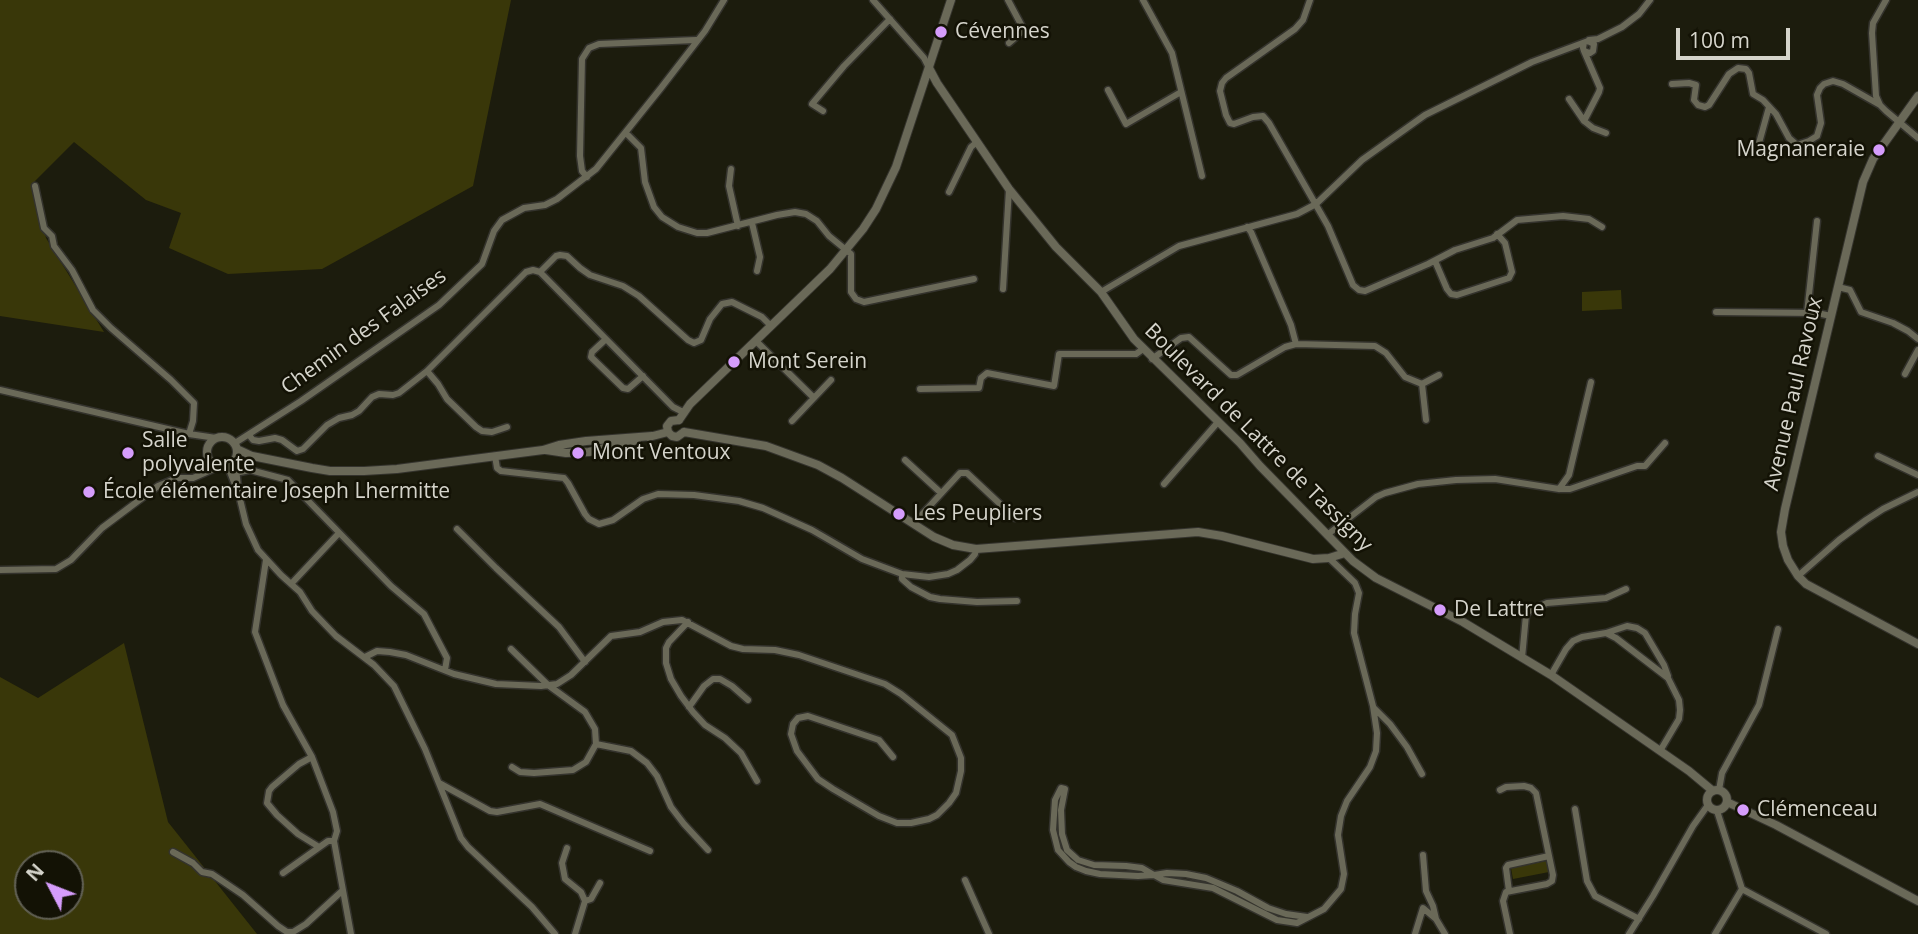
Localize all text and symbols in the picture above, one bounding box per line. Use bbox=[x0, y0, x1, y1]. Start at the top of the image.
scale bar bbox=[1680, 14, 1794, 58]
place label: Cévennes bbox=[955, 19, 1050, 45]
marker: Cévennes bbox=[933, 24, 949, 40]
text: 100 m bbox=[1689, 26, 1750, 54]
place label: Magnaneraie bbox=[1736, 137, 1865, 163]
marker: Magnaneraie bbox=[1871, 142, 1887, 158]
street label: Chemin des Falaises bbox=[277, 264, 451, 400]
street label: Avenue Paul Ravoux bbox=[1759, 295, 1829, 493]
street label: Boulevard de Lattre de Tassigny bbox=[1139, 319, 1377, 557]
place label: Mont Serein bbox=[748, 349, 867, 375]
marker: Mont Serein bbox=[726, 354, 742, 370]
place label: Salle polyvalente bbox=[142, 428, 255, 478]
place label: Mont Ventoux bbox=[592, 440, 731, 466]
marker: Salle polyvalente bbox=[120, 445, 136, 461]
marker: Mont Ventoux bbox=[570, 445, 586, 461]
place label: École élémentaire Joseph Lhermitte bbox=[103, 479, 450, 505]
marker: École élémentaire Joseph Lhermitte bbox=[81, 484, 97, 500]
place label: Les Peupliers bbox=[913, 501, 1042, 527]
marker: Les Peupliers bbox=[891, 506, 907, 522]
place label: De Lattre bbox=[1454, 597, 1544, 623]
marker: De Lattre bbox=[1432, 602, 1448, 618]
place label: Clémenceau bbox=[1757, 797, 1878, 823]
marker: Clémenceau bbox=[1735, 802, 1751, 818]
north arrow bbox=[14, 850, 84, 920]
text: N bbox=[20, 858, 50, 887]

